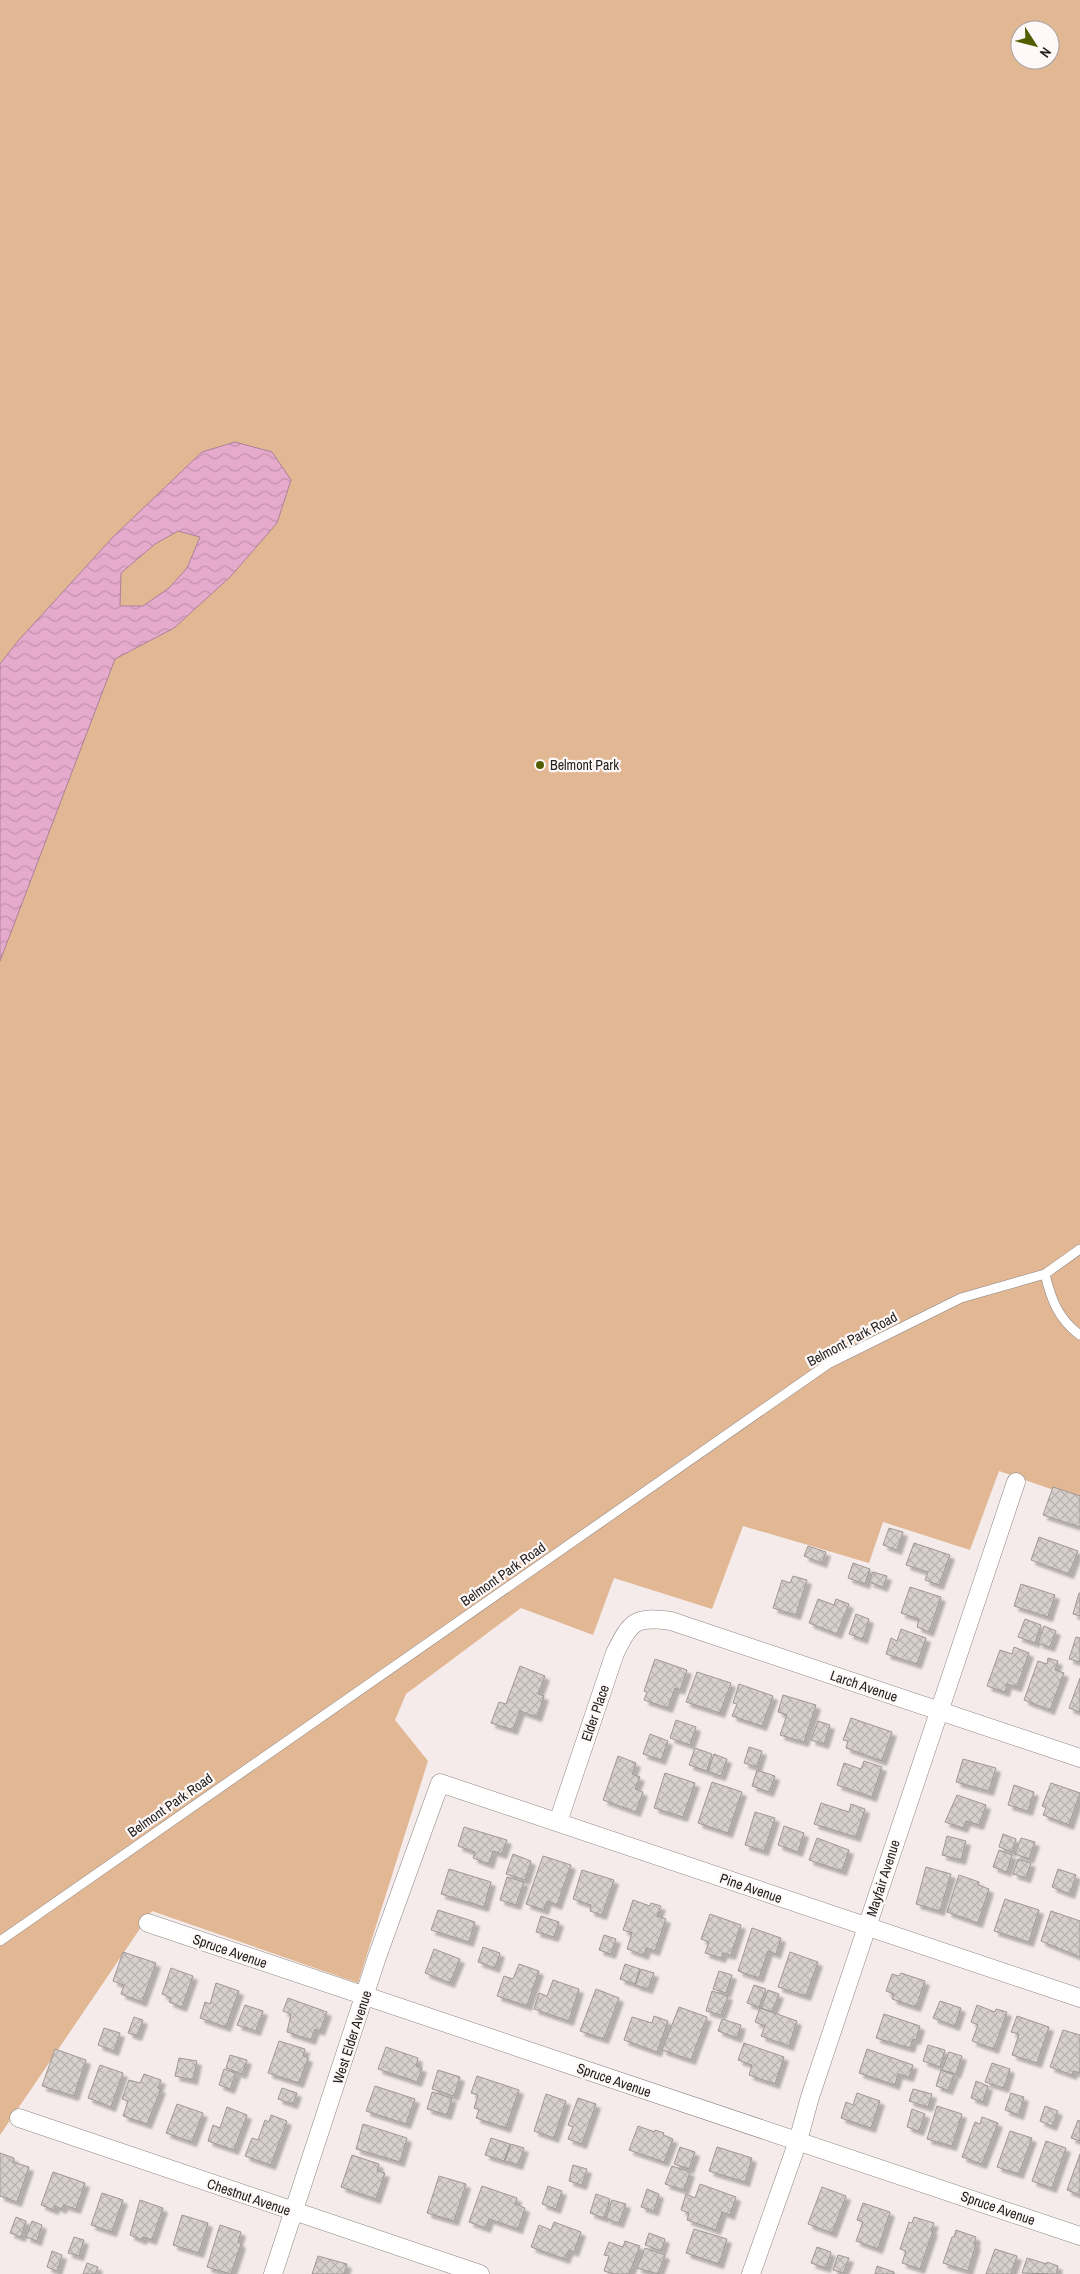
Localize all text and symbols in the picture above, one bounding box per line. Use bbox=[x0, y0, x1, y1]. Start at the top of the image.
north arrow bbox=[1010, 20, 1060, 70]
text: N bbox=[1036, 44, 1055, 61]
place label: Belmont Park bbox=[550, 756, 619, 774]
marker: Belmont Park bbox=[534, 759, 546, 771]
street label: Belmont Park Road bbox=[804, 1308, 900, 1370]
street label: Belmont Park Road bbox=[457, 1538, 549, 1610]
street label: Larch Avenue bbox=[828, 1666, 900, 1706]
street label: Elder Place bbox=[577, 1682, 613, 1744]
street label: Belmont Park Road bbox=[124, 1769, 216, 1841]
street label: Mayfair Avenue bbox=[862, 1837, 904, 1919]
street label: Pine Avenue bbox=[717, 1869, 785, 1907]
street label: Spruce Avenue bbox=[190, 1930, 270, 1972]
street label: West Elder Avenue bbox=[328, 1988, 376, 2086]
street label: Spruce Avenue bbox=[574, 2059, 654, 2101]
street label: Chestnut Avenue bbox=[205, 2174, 293, 2220]
street label: Spruce Avenue bbox=[958, 2187, 1038, 2229]

